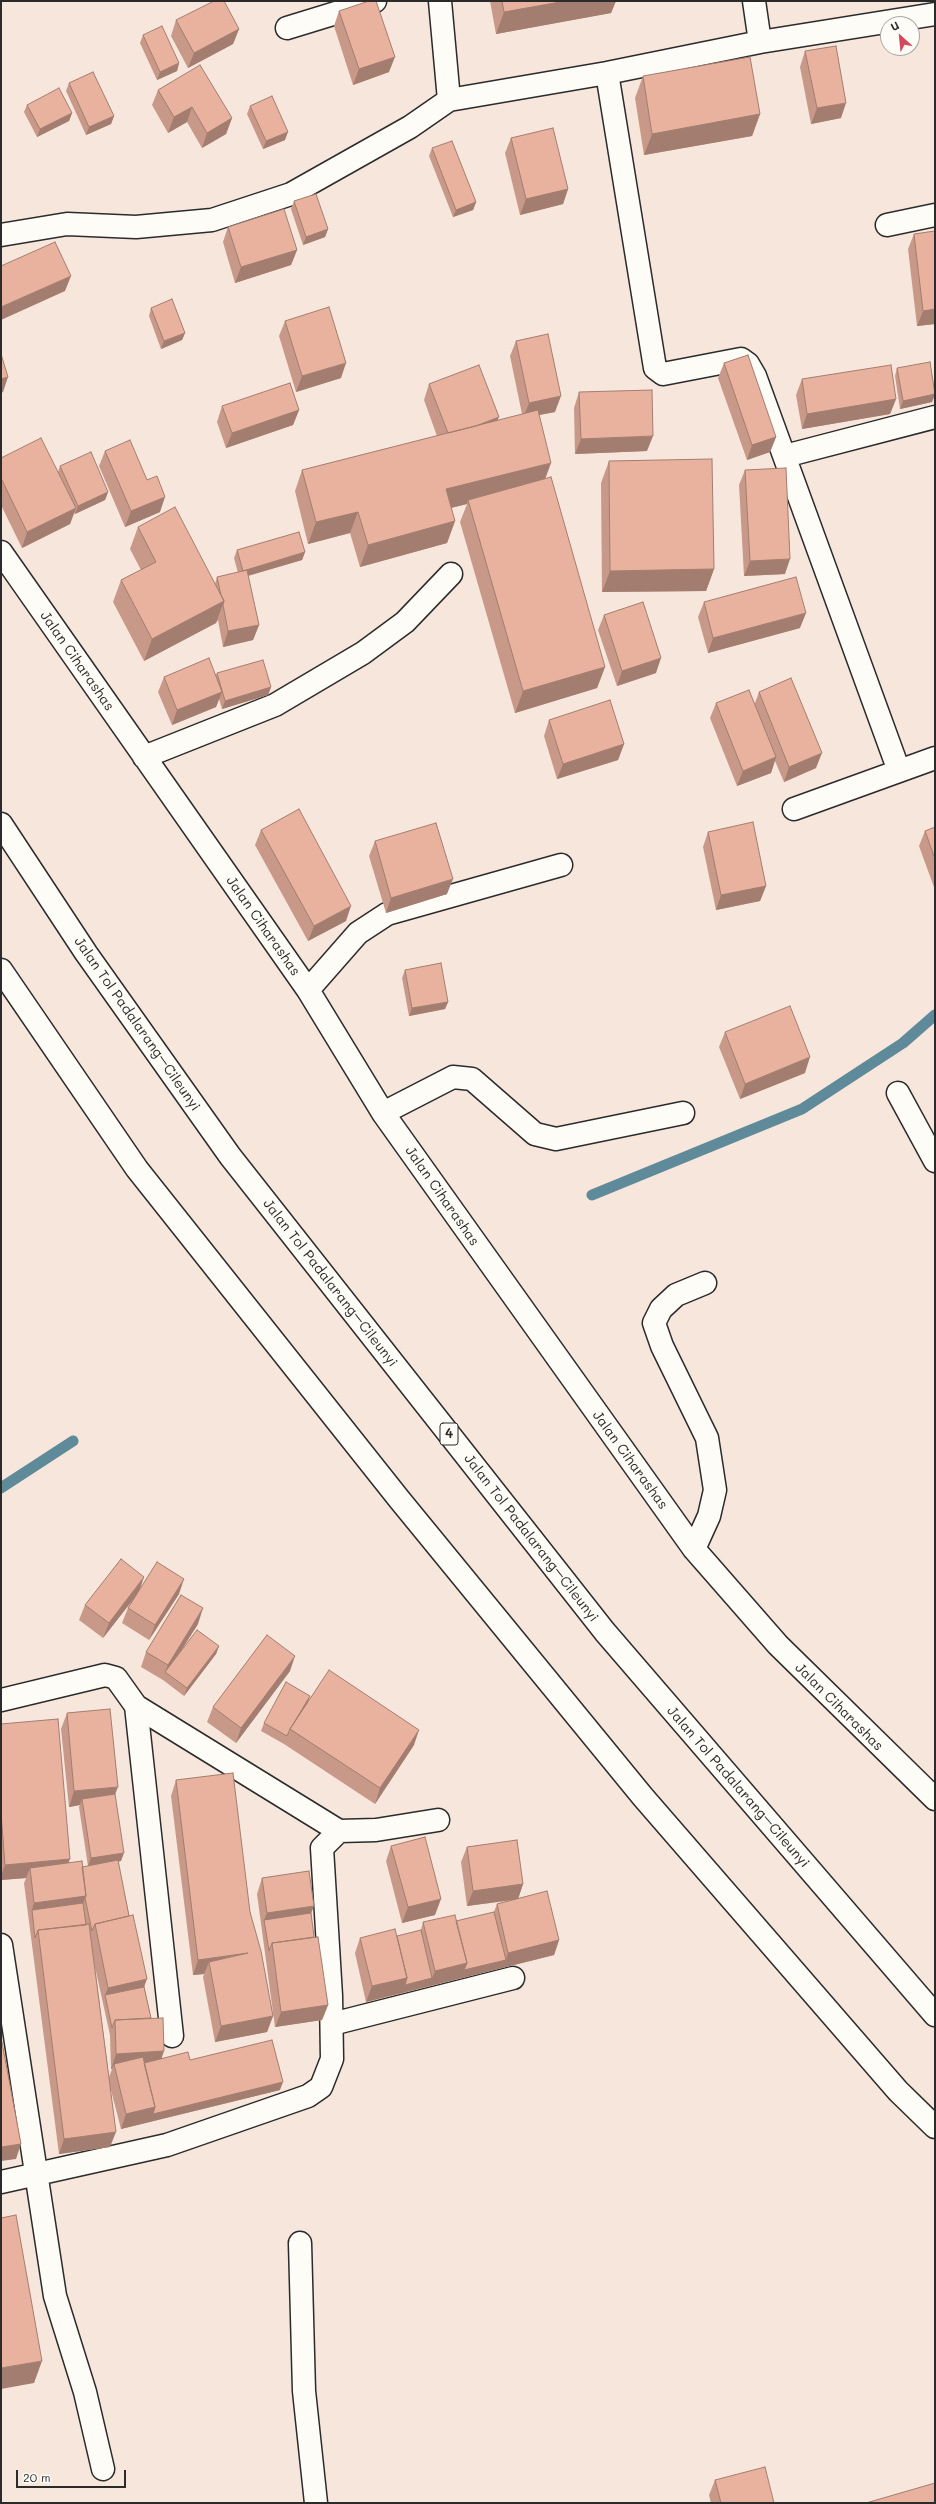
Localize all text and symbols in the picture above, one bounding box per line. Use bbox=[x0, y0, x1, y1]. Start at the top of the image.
north arrow bbox=[880, 16, 920, 56]
text: U bbox=[888, 17, 902, 34]
street label: Jalan Ciharashas bbox=[36, 608, 118, 714]
street label: Jalan Ciharashas bbox=[222, 873, 304, 979]
street label: Jalan Tol Padalarang–Cileunyi bbox=[70, 934, 204, 1114]
street label: Jalan Ciharashas bbox=[401, 1143, 483, 1249]
street label: Jalan Tol Padalarang–Cileunyi bbox=[259, 1196, 401, 1370]
street label: Jalan Ciharashas bbox=[589, 1407, 671, 1513]
road number: 4 bbox=[440, 1423, 458, 1445]
street label: Jalan Tol Padalarang–Cileunyi bbox=[460, 1451, 602, 1625]
street label: Jalan Ciharashas bbox=[791, 1659, 887, 1755]
street label: Jalan Tol Padalarang–Cileunyi bbox=[663, 1703, 813, 1871]
scale bar bbox=[18, 2462, 128, 2488]
text: 20 m bbox=[23, 2469, 51, 2485]

